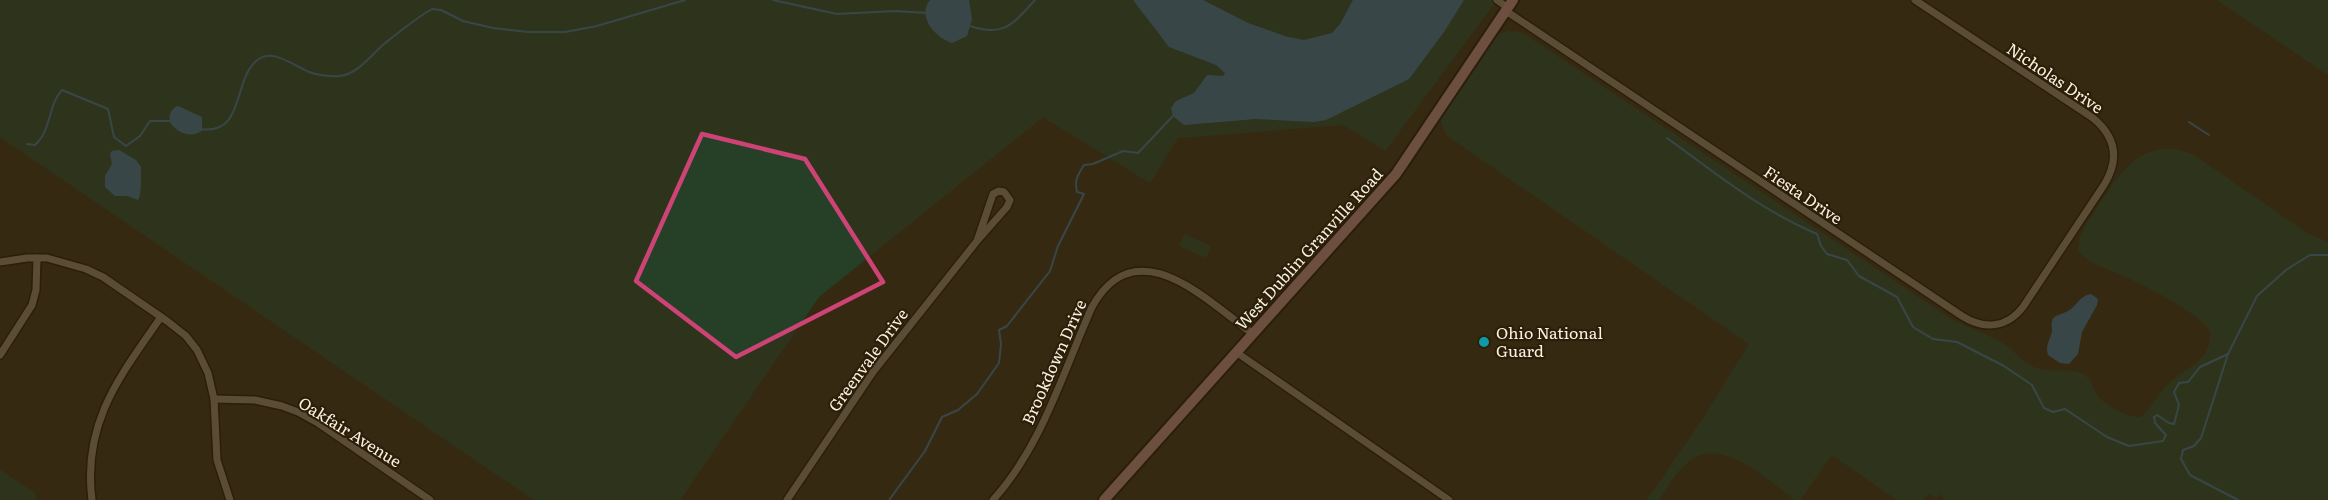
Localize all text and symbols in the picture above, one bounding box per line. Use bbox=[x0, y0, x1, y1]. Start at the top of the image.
street label: Nicholas Drive bbox=[2002, 36, 2109, 118]
street label: Fiesta Drive bbox=[1759, 159, 1848, 229]
street label: West Dublin Granville Road bbox=[1229, 162, 1388, 335]
street label: Brookdown Drive bbox=[1015, 295, 1091, 428]
street label: Greenvale Drive bbox=[822, 303, 913, 416]
place label: Ohio National Guard bbox=[1496, 320, 1603, 362]
marker: Ohio National Guard bbox=[1477, 335, 1491, 349]
street label: Oakfair Avenue bbox=[294, 390, 407, 472]

